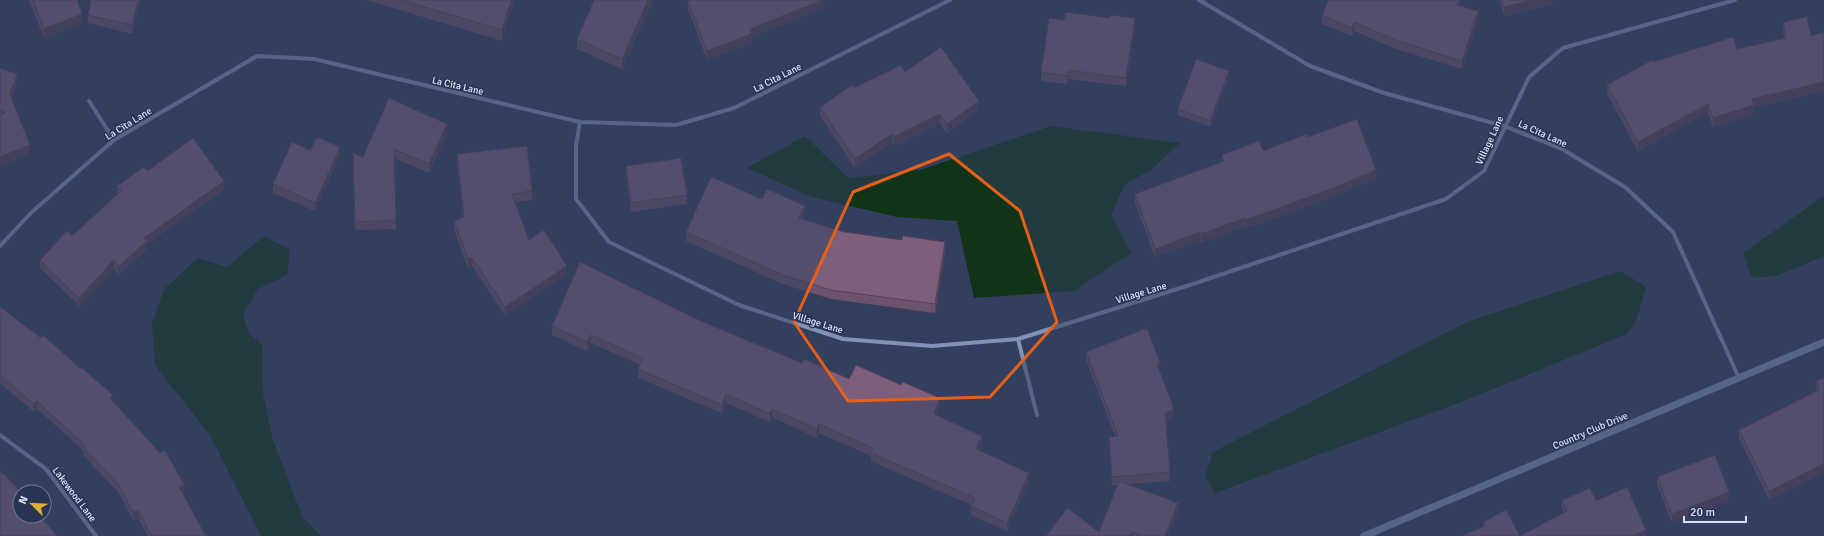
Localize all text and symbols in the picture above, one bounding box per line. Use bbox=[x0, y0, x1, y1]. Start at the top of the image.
street label: La Cita Lane bbox=[751, 61, 804, 95]
street label: La Cita Lane bbox=[431, 74, 485, 98]
street label: La Cita Lane bbox=[103, 105, 154, 143]
street label: Village Lane bbox=[1473, 114, 1506, 167]
street label: La Cita Lane bbox=[1516, 118, 1569, 150]
street label: Village Lane bbox=[1114, 280, 1168, 306]
street label: Village Lane bbox=[791, 310, 845, 336]
street label: Country Club Drive bbox=[1551, 410, 1630, 452]
street label: Lakewood Lane bbox=[50, 465, 99, 524]
north arrow bbox=[12, 484, 52, 524]
text: N bbox=[16, 494, 31, 506]
scale bar bbox=[1684, 498, 1746, 524]
text: 20 m bbox=[1690, 505, 1715, 520]

